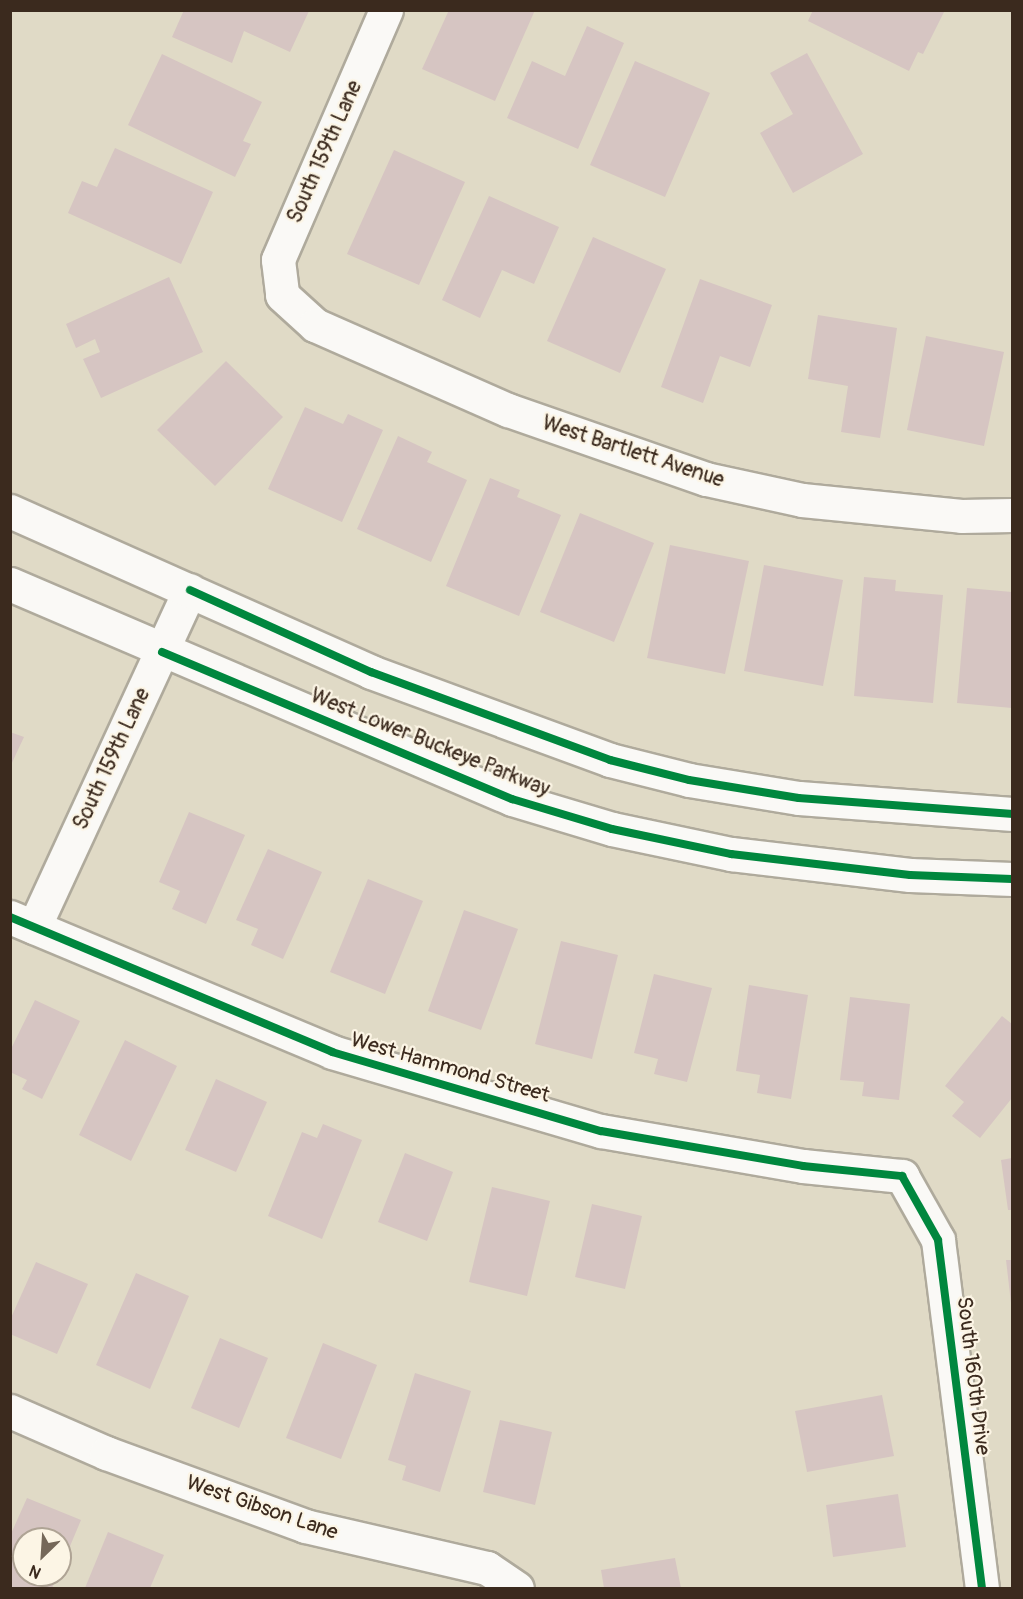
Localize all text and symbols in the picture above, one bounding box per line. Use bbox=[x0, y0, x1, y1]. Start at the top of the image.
street label: South 159th Lane bbox=[282, 77, 368, 227]
street label: West Bartlett Avenue bbox=[539, 411, 727, 493]
street label: West Lower Buckeye Parkway bbox=[307, 683, 553, 803]
street label: South 159th Lane bbox=[68, 684, 156, 834]
street label: West Hammond Street bbox=[348, 1028, 552, 1108]
street label: South 160th Drive bbox=[951, 1295, 995, 1457]
street label: West Gibson Lane bbox=[183, 1470, 341, 1546]
north arrow bbox=[12, 1527, 72, 1587]
text: N bbox=[26, 1560, 44, 1583]

